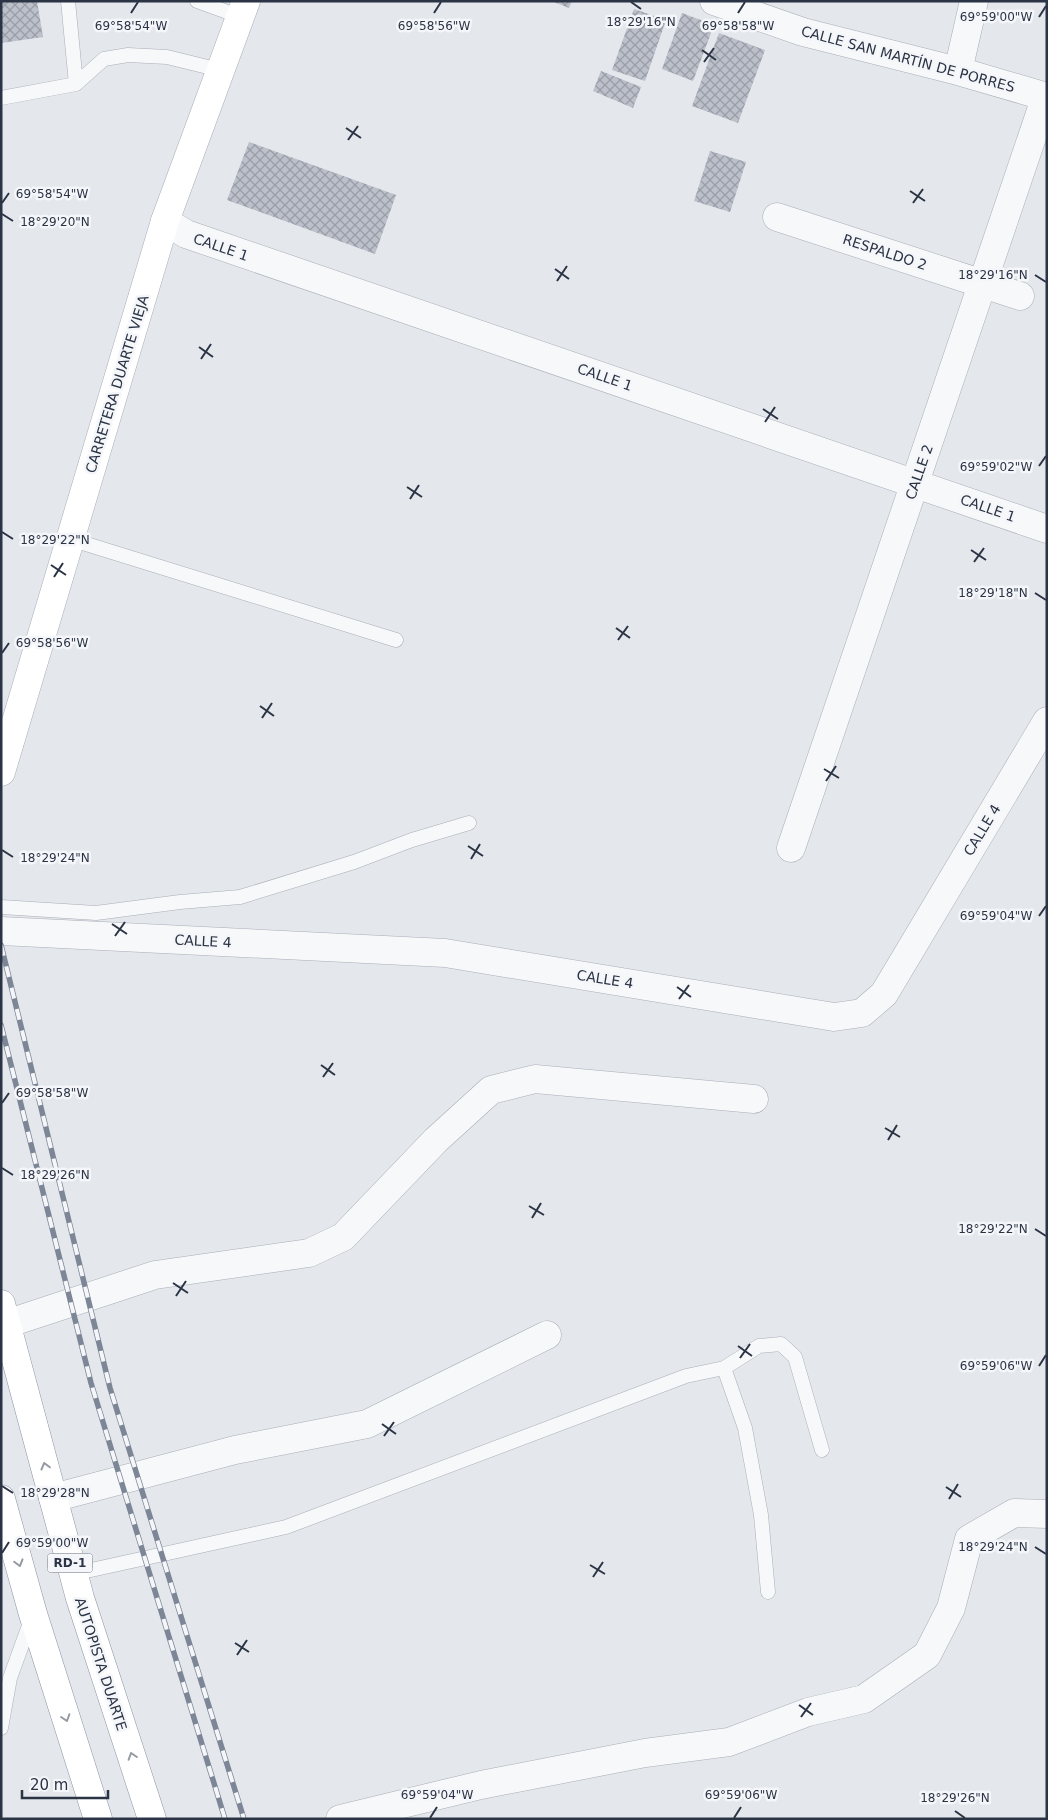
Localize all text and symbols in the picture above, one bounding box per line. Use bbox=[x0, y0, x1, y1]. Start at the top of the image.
text: 69°59'00"W bbox=[960, 10, 1032, 24]
text: 18°29'16"N bbox=[606, 15, 676, 29]
text: 69°58'54"W bbox=[95, 19, 167, 33]
text: 69°58'56"W bbox=[398, 19, 470, 33]
text: 69°58'58"W bbox=[702, 19, 774, 33]
street label: CALLE SAN MARTÍN DE PORRES bbox=[799, 23, 1017, 95]
text: 69°58'54"W bbox=[16, 187, 88, 201]
text: 18°29'20"N bbox=[20, 215, 90, 229]
street label: CALLE 1 bbox=[191, 230, 251, 264]
street label: RESPALDO 2 bbox=[841, 231, 929, 273]
text: 18°29'16"N bbox=[958, 268, 1028, 282]
street label: CARRETERA DUARTE VIEJA bbox=[82, 293, 152, 475]
street label: CALLE 1 bbox=[575, 360, 635, 394]
street label: CALLE 2 bbox=[902, 442, 936, 502]
text: 69°59'02"W bbox=[960, 460, 1032, 474]
street label: CALLE 1 bbox=[958, 491, 1018, 525]
text: 18°29'22"N bbox=[20, 533, 90, 547]
text: 18°29'18"N bbox=[958, 586, 1028, 600]
text: 69°58'56"W bbox=[16, 636, 88, 650]
street label: CALLE 4 bbox=[960, 801, 1004, 859]
text: 18°29'24"N bbox=[20, 851, 90, 865]
text: 69°59'04"W bbox=[960, 909, 1032, 923]
street label: CALLE 4 bbox=[174, 932, 232, 950]
street label: CALLE 4 bbox=[576, 967, 635, 991]
text: 69°58'58"W bbox=[16, 1086, 88, 1100]
text: 18°29'26"N bbox=[20, 1168, 90, 1182]
text: 18°29'22"N bbox=[958, 1222, 1028, 1236]
text: 69°59'06"W bbox=[960, 1359, 1032, 1373]
one-way arrow bbox=[40, 1463, 50, 1471]
text: 18°29'28"N bbox=[20, 1486, 90, 1500]
text: 69°59'00"W bbox=[16, 1536, 88, 1550]
text: 18°29'24"N bbox=[958, 1540, 1028, 1554]
road number: RD-1 bbox=[48, 1554, 92, 1572]
one-way arrow bbox=[13, 1558, 24, 1567]
street label: AUTOPISTA DUARTE bbox=[72, 1595, 130, 1733]
one-way arrow bbox=[61, 1714, 71, 1722]
one-way arrow bbox=[127, 1752, 137, 1760]
scale bar bbox=[22, 1768, 109, 1800]
text: 20 m bbox=[30, 1776, 68, 1794]
text: 69°59'04"W bbox=[401, 1788, 473, 1802]
text: 69°59'06"W bbox=[705, 1788, 777, 1802]
text: 18°29'26"N bbox=[920, 1791, 990, 1805]

